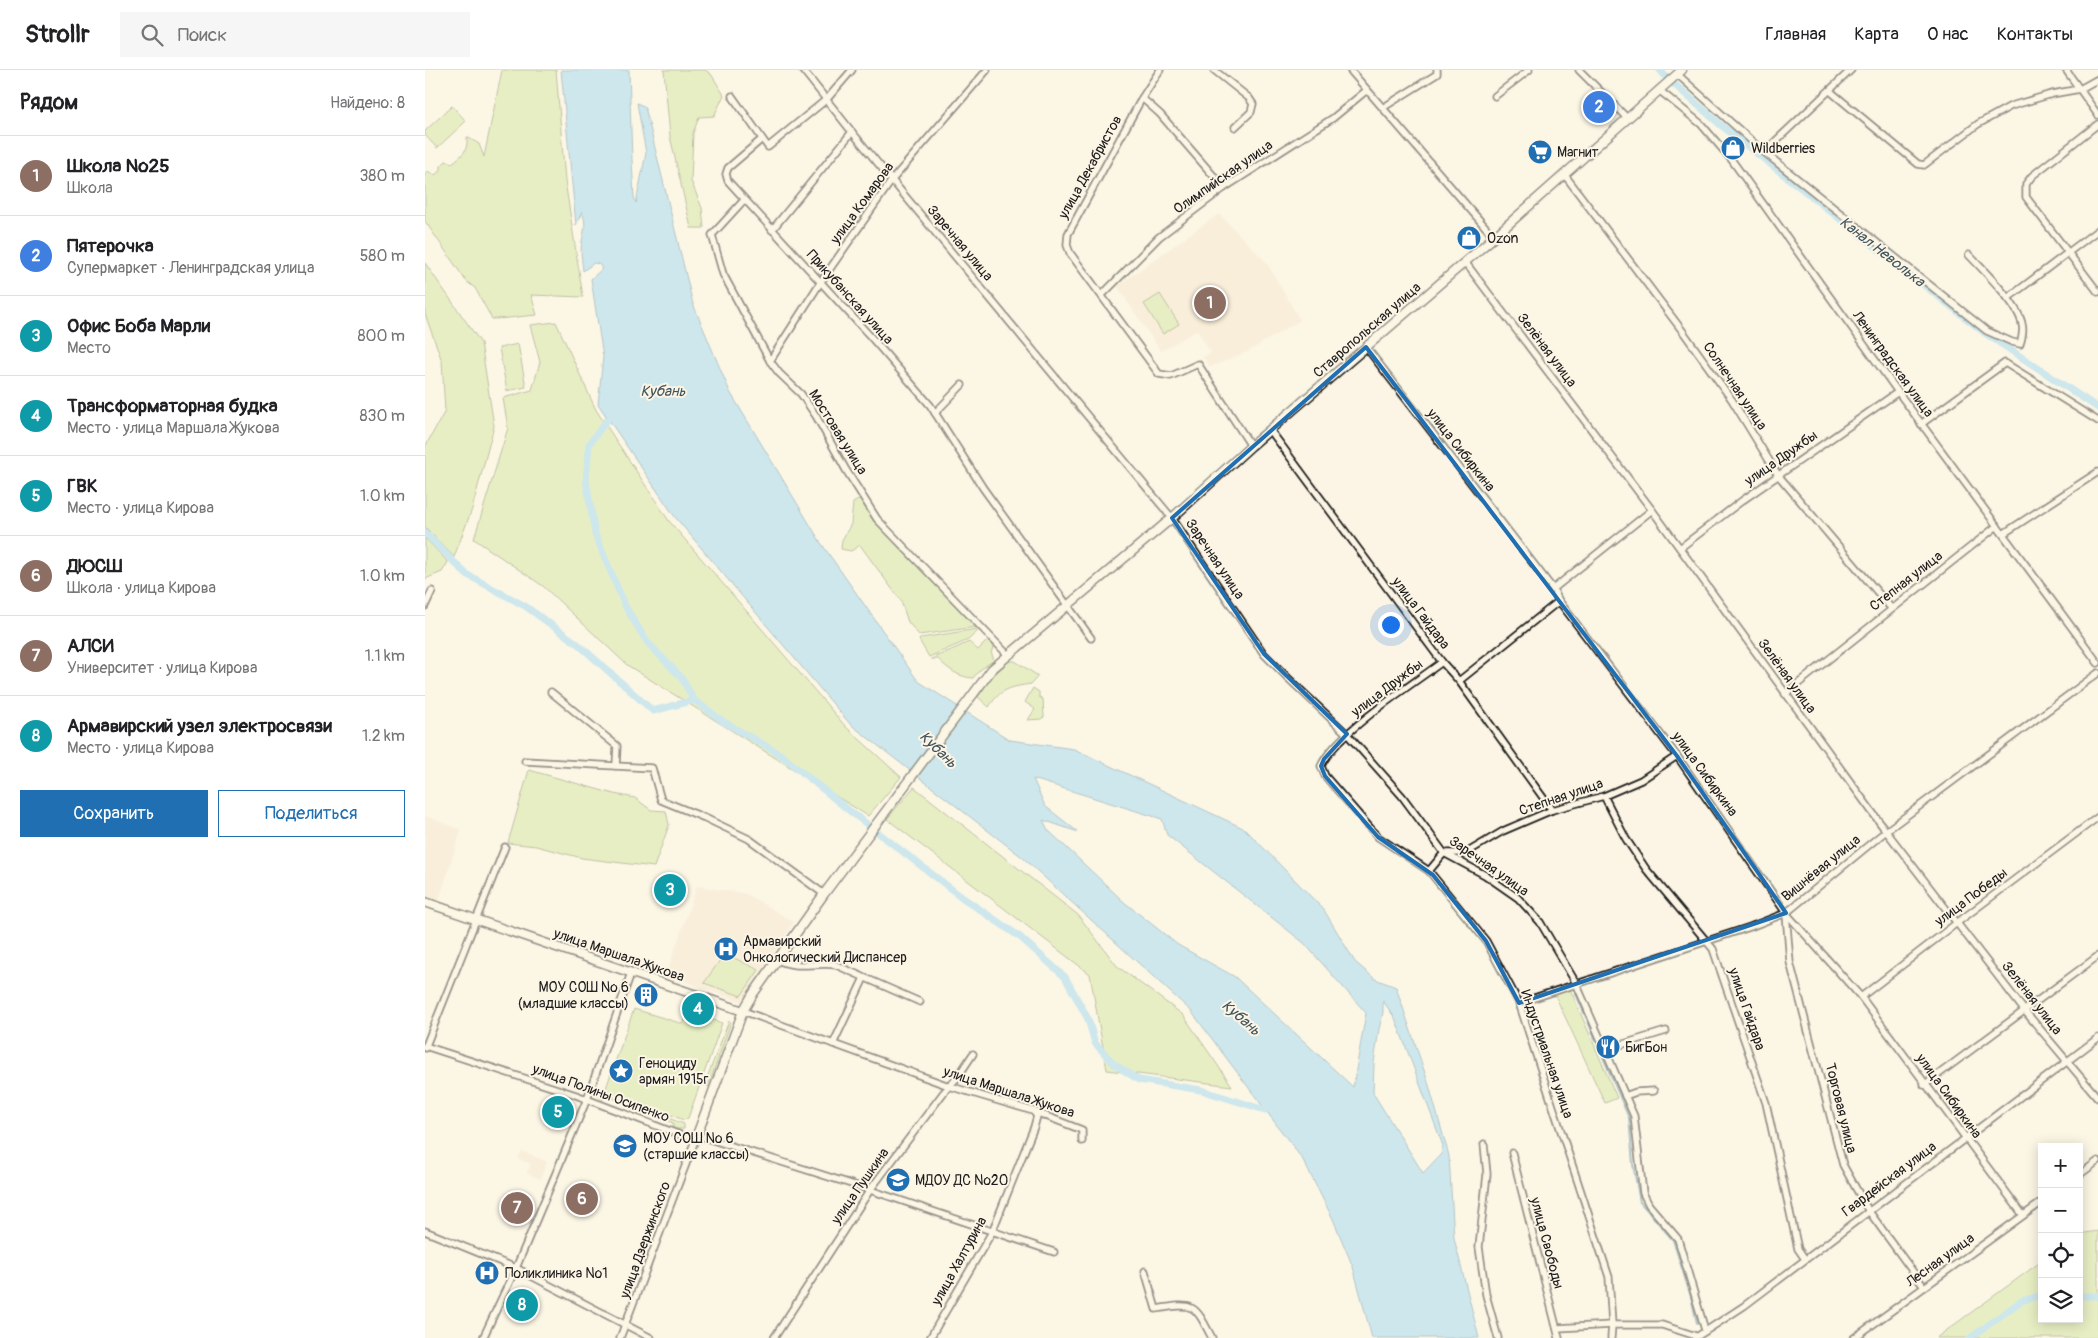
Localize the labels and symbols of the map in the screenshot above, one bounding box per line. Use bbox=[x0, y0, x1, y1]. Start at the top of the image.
pin: 2 bbox=[1583, 88, 1615, 126]
street label: улица Декабристов bbox=[1054, 112, 1126, 223]
shop icon: Wildberries bbox=[1720, 135, 1746, 161]
street label: Олимпийская улица bbox=[1170, 136, 1276, 218]
supermarket icon: Магнит bbox=[1527, 139, 1553, 165]
place label: Wildberries bbox=[1751, 140, 1816, 157]
place label: Магнит bbox=[1557, 144, 1599, 161]
street label: улица Комарова bbox=[826, 159, 897, 248]
street label: Заречная улица bbox=[923, 202, 997, 284]
water label: Канал Неволька bbox=[1836, 213, 1929, 292]
shop icon: Ozon bbox=[1456, 225, 1482, 251]
place label: Ozon bbox=[1487, 230, 1519, 247]
street label: Прикубанская улица bbox=[803, 246, 897, 348]
street label: Ставропольская улица bbox=[1310, 279, 1424, 381]
pin: 1 bbox=[1194, 284, 1226, 322]
street label: Ленинградская улица bbox=[1848, 307, 1937, 420]
street label: Зелёная улица bbox=[1514, 310, 1580, 390]
street label: Солнечная улица bbox=[1699, 339, 1771, 433]
water label: Кубань bbox=[640, 382, 686, 401]
street label: Мостовая улица bbox=[805, 386, 871, 478]
street label: улица Сибиркина bbox=[1423, 404, 1499, 495]
street label: улица Дружбы bbox=[1741, 427, 1821, 490]
street label: Заречная улица bbox=[1182, 516, 1248, 602]
street label: Степная улица bbox=[1866, 547, 1946, 615]
street label: улица Гайдара bbox=[1388, 573, 1454, 652]
your location bbox=[1378, 612, 1404, 638]
street label: Зелёная улица bbox=[1754, 635, 1820, 717]
street label: улица Дружбы bbox=[1347, 656, 1426, 721]
water label: Кубань bbox=[915, 728, 961, 773]
street label: улица Сибиркина bbox=[1668, 728, 1741, 820]
street label: Степная улица bbox=[1517, 775, 1605, 819]
street label: Вишнёвая улица bbox=[1778, 831, 1864, 905]
street label: Заречная улица bbox=[1446, 832, 1532, 900]
street label: улица Победы bbox=[1931, 864, 2011, 930]
pin: 3 bbox=[654, 871, 686, 909]
street label: улица Маршала Жукова bbox=[551, 924, 687, 985]
place label: Армавирский Онкологический Диспансер bbox=[743, 933, 907, 966]
hospital icon: Армавирский Онкологический Диспансер bbox=[713, 936, 739, 962]
street label: Зелёная улица bbox=[1998, 958, 2066, 1038]
street label: улица Гайдара bbox=[1725, 965, 1769, 1052]
place label: МОУ СОШ № 6 (младшие классы) bbox=[518, 979, 629, 1012]
building icon: МОУ СОШ № 6 (младшие классы) bbox=[633, 982, 659, 1008]
street label: Индустриальная улица bbox=[1517, 988, 1577, 1120]
pin: 4 bbox=[682, 990, 714, 1028]
water label: Кубань bbox=[1218, 996, 1264, 1040]
restaurant icon: БигБон bbox=[1595, 1034, 1621, 1060]
place label: БигБон bbox=[1625, 1039, 1667, 1056]
street label: улица Сибиркина bbox=[1912, 1050, 1985, 1142]
place label: Геноциду армян 1915г bbox=[639, 1055, 709, 1088]
place icon: Геноциду армян 1915г bbox=[608, 1058, 634, 1084]
street label: улица Полины Осипенко bbox=[529, 1060, 672, 1126]
street label: Торговая улица bbox=[1822, 1061, 1860, 1155]
street label: улица Маршала Жукова bbox=[940, 1062, 1077, 1121]
pin: 5 bbox=[542, 1093, 574, 1131]
place label: МОУ СОШ № 6 (старшие классы) bbox=[643, 1130, 750, 1163]
school or university icon: МОУ СОШ № 6 (старшие классы) bbox=[612, 1133, 638, 1159]
street label: Гвардейская улица bbox=[1838, 1138, 1940, 1220]
street label: улица Пушкина bbox=[827, 1145, 893, 1228]
school or university icon: МДОУ ДС №20 bbox=[885, 1167, 911, 1193]
place label: МДОУ ДС №20 bbox=[915, 1172, 1008, 1189]
street label: улица Дзержинского bbox=[616, 1179, 674, 1302]
pin: 6 bbox=[566, 1180, 598, 1218]
pin: 7 bbox=[501, 1189, 533, 1227]
street label: улица Свободы bbox=[1526, 1194, 1567, 1291]
street label: улица Халтурина bbox=[927, 1214, 990, 1309]
street label: Лесная улица bbox=[1902, 1229, 1978, 1291]
hospital icon: Поликлиника №1 bbox=[474, 1260, 500, 1286]
place label: Поликлиника №1 bbox=[505, 1265, 608, 1282]
pin: 8 bbox=[506, 1286, 538, 1324]

